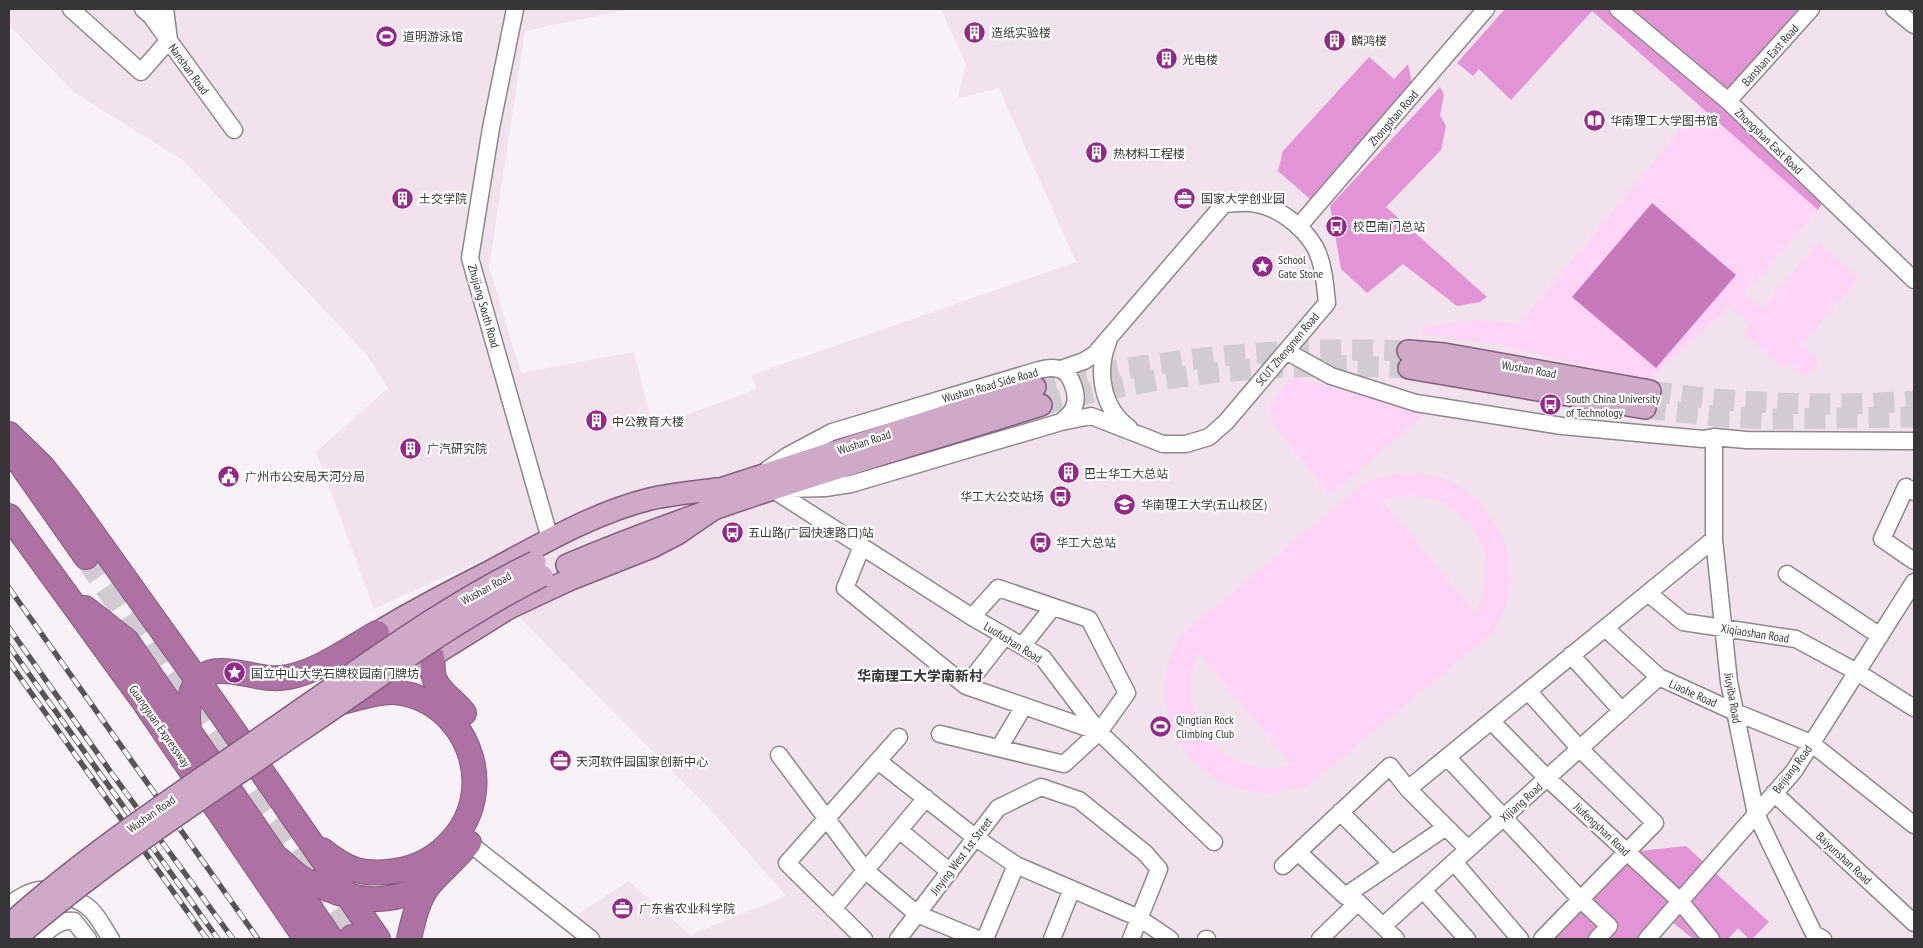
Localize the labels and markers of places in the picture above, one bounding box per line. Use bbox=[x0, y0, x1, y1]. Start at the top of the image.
building icon: 造纸实验楼 bbox=[963, 20, 987, 44]
sports icon: 道明游泳馆 bbox=[375, 24, 399, 48]
place label: 造纸实验楼 bbox=[991, 25, 1051, 40]
building icon: 麟鸿楼 bbox=[1323, 28, 1347, 52]
place label: 道明游泳馆 bbox=[403, 29, 463, 44]
place label: 麟鸿楼 bbox=[1351, 33, 1387, 48]
building icon: 光电楼 bbox=[1154, 47, 1178, 71]
place label: 光电楼 bbox=[1182, 52, 1218, 67]
library icon: 华南理工大学图书馆 bbox=[1582, 108, 1606, 132]
place label: 华南理工大学图书馆 bbox=[1610, 113, 1718, 128]
building icon: 热材料工程楼 bbox=[1085, 141, 1109, 165]
place label: 热材料工程楼 bbox=[1113, 146, 1185, 161]
building icon: 土交学院 bbox=[391, 186, 415, 210]
office icon: 国家大学创业园 bbox=[1173, 186, 1197, 210]
place label: 土交学院 bbox=[419, 191, 467, 206]
place label: 国家大学创业园 bbox=[1201, 191, 1285, 206]
bus stop icon: 校巴南门总站 bbox=[1325, 214, 1349, 238]
place label: 校巴南门总站 bbox=[1353, 219, 1425, 234]
place label: School Gate Stone bbox=[1278, 252, 1323, 281]
place icon: School Gate Stone bbox=[1250, 254, 1274, 278]
place label: South China University of Technology bbox=[1566, 391, 1661, 420]
bus stop icon: South China University of Technology bbox=[1538, 393, 1562, 417]
building icon: 中公教育大楼 bbox=[584, 409, 608, 433]
place label: 中公教育大楼 bbox=[612, 414, 684, 429]
building icon: 广汽研究院 bbox=[399, 436, 423, 460]
place label: 广汽研究院 bbox=[427, 441, 487, 456]
building icon: 巴士华工大总站 bbox=[1056, 461, 1080, 485]
public building icon: 广州市公安局天河分局 bbox=[217, 464, 241, 488]
place label: 巴士华工大总站 bbox=[1084, 466, 1168, 481]
place label: 广州市公安局天河分局 bbox=[245, 469, 365, 484]
bus stop icon: 华工大公交站场 bbox=[1048, 484, 1072, 508]
place label: 华工大公交站场 bbox=[960, 489, 1044, 504]
school or university icon: 华南理工大学(五山校区) bbox=[1113, 492, 1137, 516]
place label: 华南理工大学(五山校区) bbox=[1141, 497, 1267, 512]
bus stop icon: 五山路(广园快速路口)站 bbox=[720, 520, 744, 544]
place label: 五山路(广园快速路口)站 bbox=[748, 525, 874, 540]
bus stop icon: 华工大总站 bbox=[1028, 530, 1052, 554]
place label: 华工大总站 bbox=[1056, 535, 1116, 550]
place icon: 国立中山大学石牌校园南门牌坊 bbox=[223, 661, 247, 685]
place label: 国立中山大学石牌校园南门牌坊 bbox=[251, 666, 419, 681]
place label: Qingtian Rock Climbing Club bbox=[1176, 712, 1234, 741]
sports icon: Qingtian Rock Climbing Club bbox=[1148, 714, 1172, 738]
office icon: 天河软件园国家创新中心 bbox=[548, 749, 572, 773]
place label: 天河软件园国家创新中心 bbox=[576, 754, 708, 769]
office icon: 广东省农业科学院 bbox=[611, 896, 635, 920]
place label: 广东省农业科学院 bbox=[639, 901, 735, 916]

